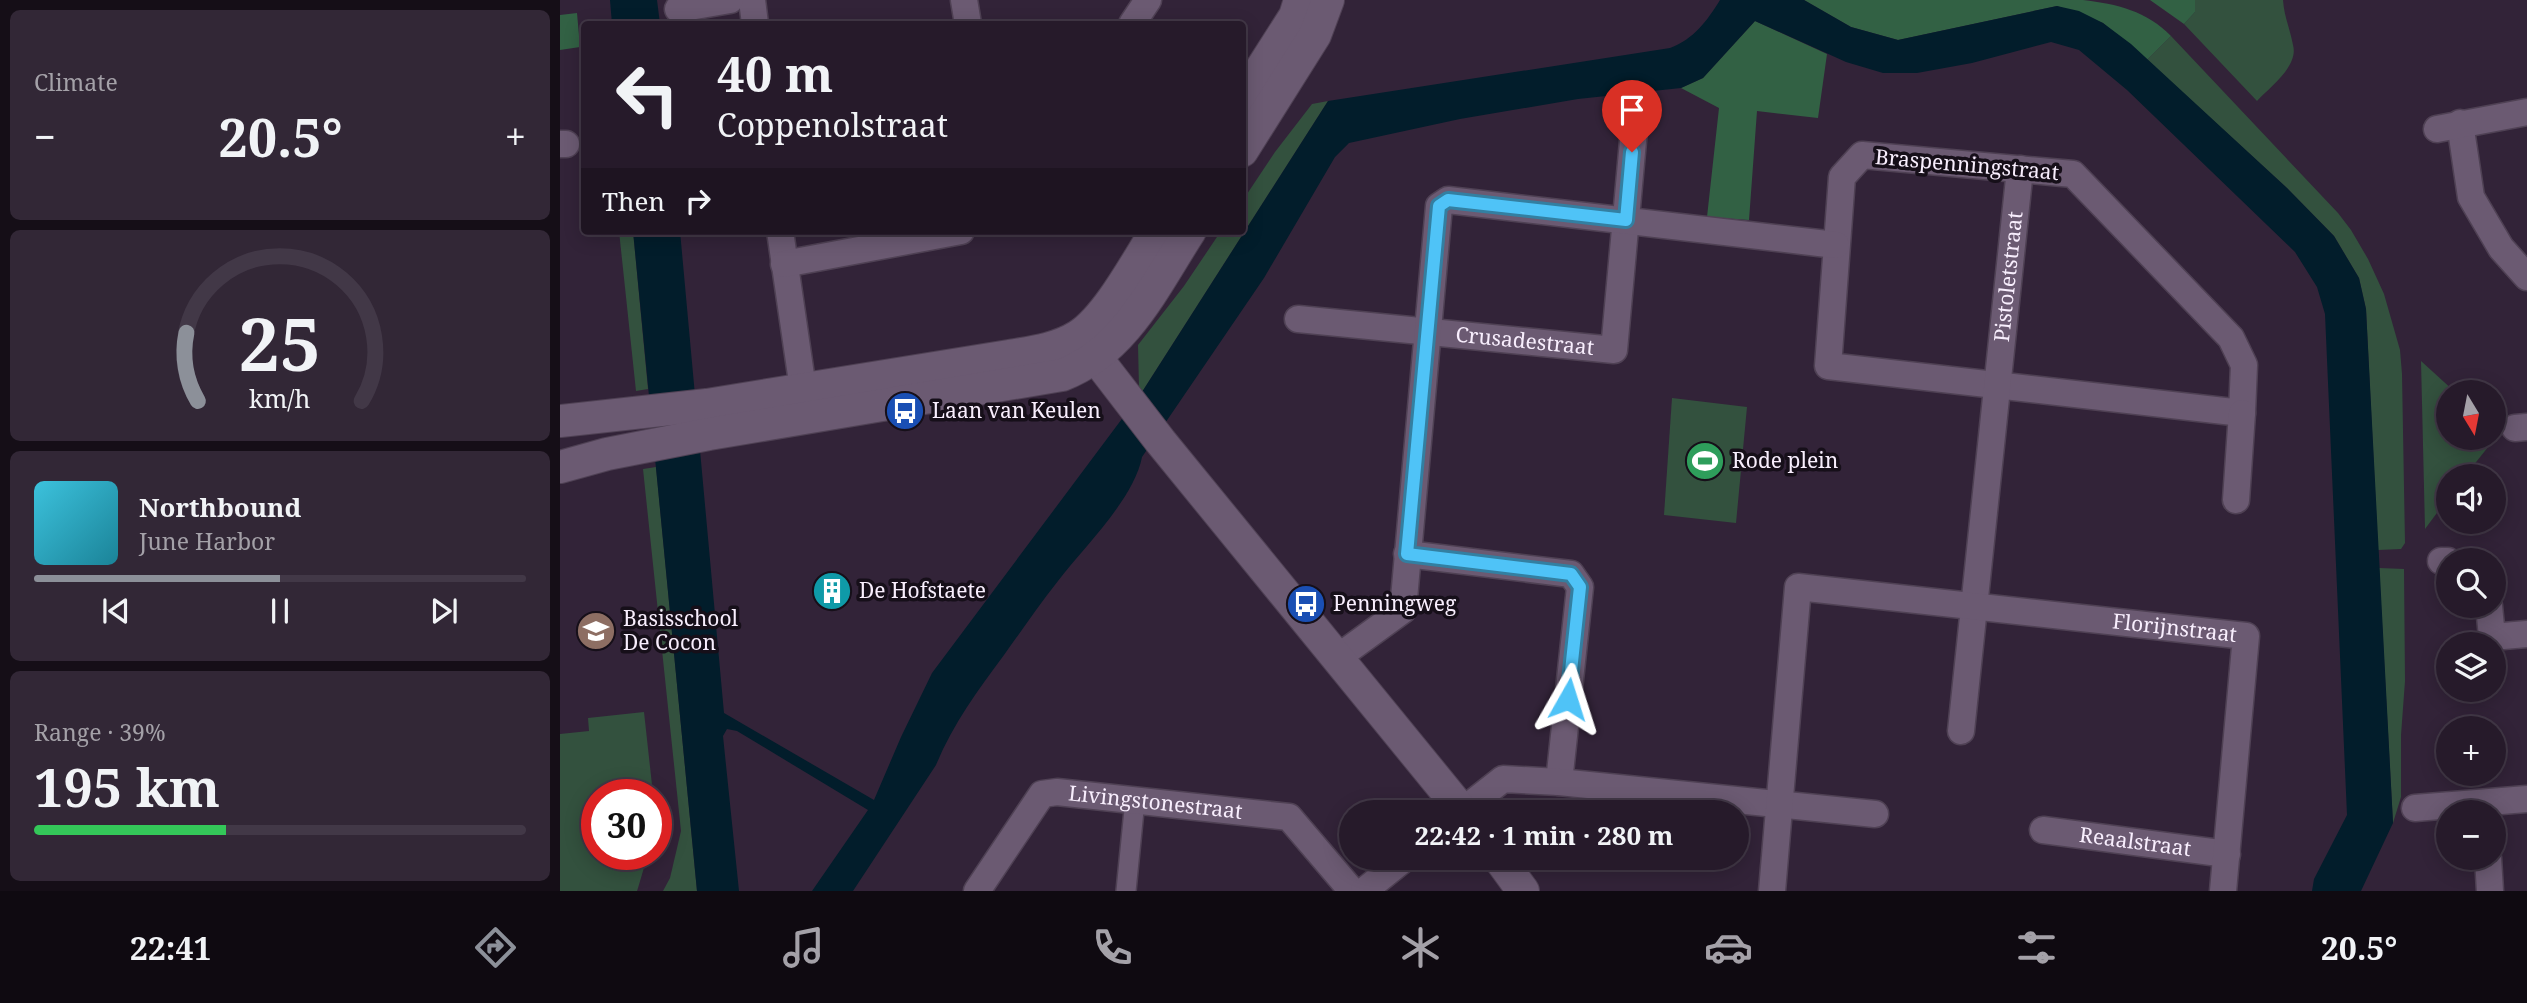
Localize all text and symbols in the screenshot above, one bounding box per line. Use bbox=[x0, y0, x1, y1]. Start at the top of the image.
text: 40 m bbox=[717, 40, 833, 106]
icon: left bbox=[602, 49, 693, 140]
text: Climate bbox=[34, 66, 118, 98]
pin bbox=[1602, 80, 1662, 152]
icon: arrive bbox=[1613, 91, 1651, 129]
text: 20.5° bbox=[218, 101, 343, 172]
text: Coppenolstraat bbox=[717, 103, 948, 146]
text: − bbox=[34, 110, 56, 162]
text: + bbox=[505, 110, 526, 162]
street label: Braspenningstraat bbox=[1874, 142, 2060, 186]
icon: right bbox=[679, 182, 717, 220]
text: Then bbox=[602, 183, 665, 219]
street label: Pistoletstraat bbox=[1987, 210, 2028, 343]
text: 25 bbox=[239, 294, 321, 393]
street label: Crusadestraat bbox=[1454, 320, 1596, 361]
north arrow bbox=[2436, 380, 2506, 450]
map controls bbox=[2436, 380, 2506, 870]
text: km/h bbox=[249, 381, 311, 415]
bus stop icon: Laan van Keulen bbox=[884, 390, 926, 432]
place label: Laan van Keulen bbox=[932, 396, 1101, 424]
sports icon: Rode plein bbox=[1684, 440, 1726, 482]
place label: Rode plein bbox=[1732, 446, 1838, 474]
button: sound bbox=[2436, 464, 2506, 534]
text: Northbound bbox=[139, 489, 301, 525]
text: June Harbor bbox=[139, 525, 275, 557]
button: search bbox=[2436, 548, 2506, 618]
building icon: De Hofstaete bbox=[811, 570, 853, 612]
place label: De Hofstaete bbox=[859, 576, 986, 604]
bus stop icon: Penningweg bbox=[1285, 583, 1327, 625]
place label: Penningweg bbox=[1333, 589, 1457, 617]
icon: previous bbox=[97, 592, 135, 630]
icon: pause bbox=[261, 592, 299, 630]
icon: next bbox=[425, 592, 463, 630]
place label: Basisschool De Cocon bbox=[623, 604, 739, 656]
street label: Florijnstraat bbox=[2111, 606, 2238, 648]
school or university icon: Basisschool De Cocon bbox=[575, 610, 617, 652]
button: layers bbox=[2436, 632, 2506, 702]
position arrow bbox=[1531, 662, 1605, 736]
text: Range · 39% bbox=[34, 716, 166, 748]
button: + bbox=[2436, 716, 2506, 786]
text: 195 km bbox=[34, 751, 220, 822]
street label: Livingstonestraat bbox=[1067, 778, 1244, 825]
speed limit sign: 30 bbox=[581, 779, 672, 870]
button: − bbox=[2436, 800, 2506, 870]
text: 22:42 · 1 min · 280 m bbox=[1414, 817, 1674, 853]
street label: Reaalstraat bbox=[2078, 820, 2193, 862]
icon: directions bbox=[471, 923, 520, 972]
icon: music bbox=[779, 923, 828, 972]
icon: phone bbox=[1088, 923, 1137, 972]
icon: climate bbox=[1396, 923, 1445, 972]
icon: car bbox=[1704, 923, 1753, 972]
icon: filters bbox=[2012, 923, 2061, 972]
text: 22:41 bbox=[130, 926, 212, 969]
text: 20.5° bbox=[2321, 926, 2397, 969]

